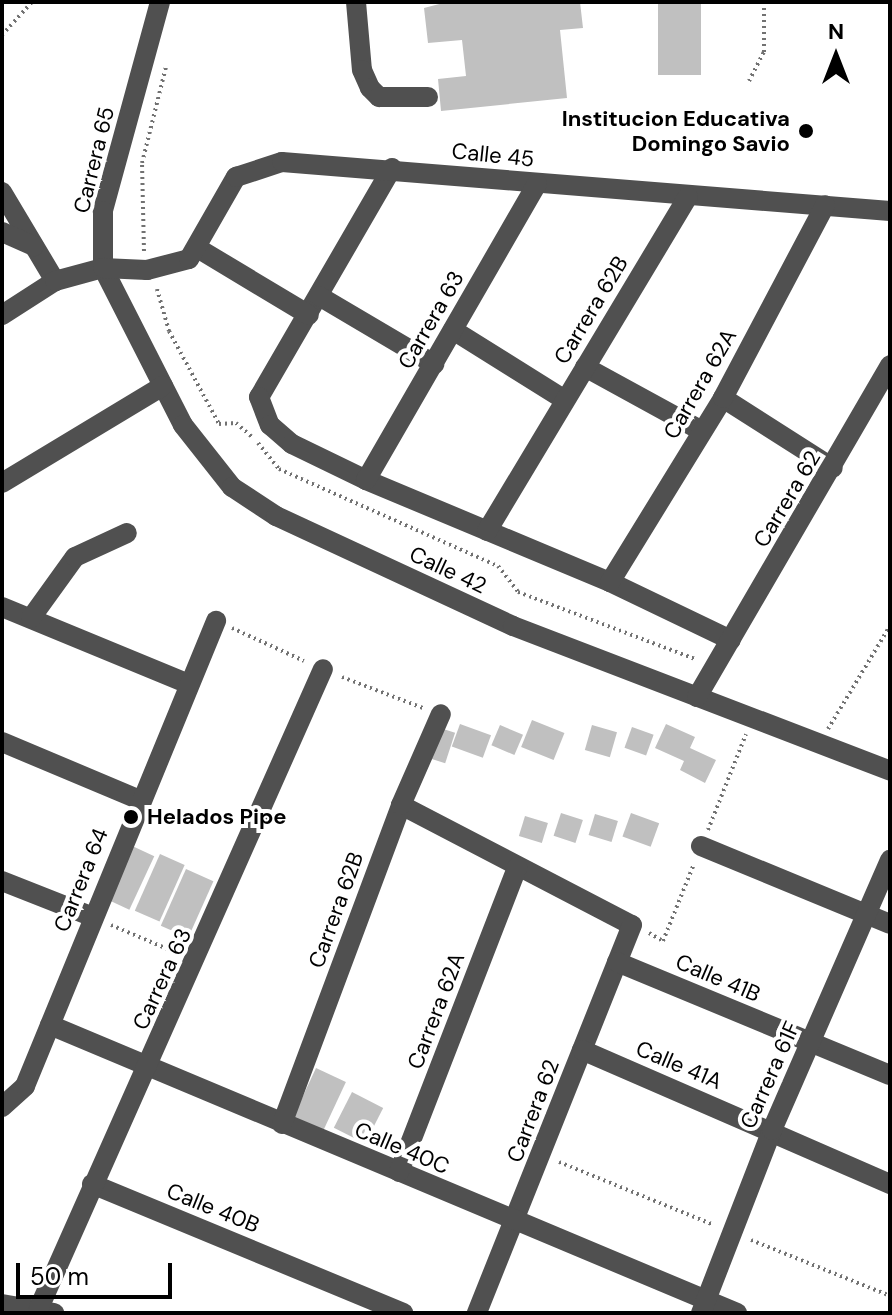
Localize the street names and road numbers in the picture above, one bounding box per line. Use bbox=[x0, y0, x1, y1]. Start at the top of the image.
street label: Carrera 65 bbox=[68, 104, 120, 216]
street label: Calle 45 bbox=[451, 138, 535, 172]
street label: Carrera 62B bbox=[548, 251, 634, 369]
street label: Carrera 63 bbox=[392, 266, 470, 374]
street label: Carrera 62A bbox=[658, 324, 742, 444]
street label: Carrera 62 bbox=[748, 446, 826, 552]
street label: Calle 42 bbox=[405, 541, 491, 599]
street label: Carrera 64 bbox=[48, 824, 114, 936]
street label: Carrera 62B bbox=[303, 849, 369, 971]
street label: Carrera 63 bbox=[127, 924, 197, 1034]
street label: Calle 41B bbox=[672, 948, 764, 1008]
street label: Carrera 62A bbox=[402, 949, 470, 1073]
street label: Carrera 61F bbox=[735, 1017, 805, 1133]
street label: Calle 41A bbox=[632, 1035, 726, 1095]
street label: Carrera 62 bbox=[501, 1056, 565, 1166]
street label: Calle 40C bbox=[351, 1116, 453, 1180]
street label: Calle 40B bbox=[163, 1177, 263, 1239]

